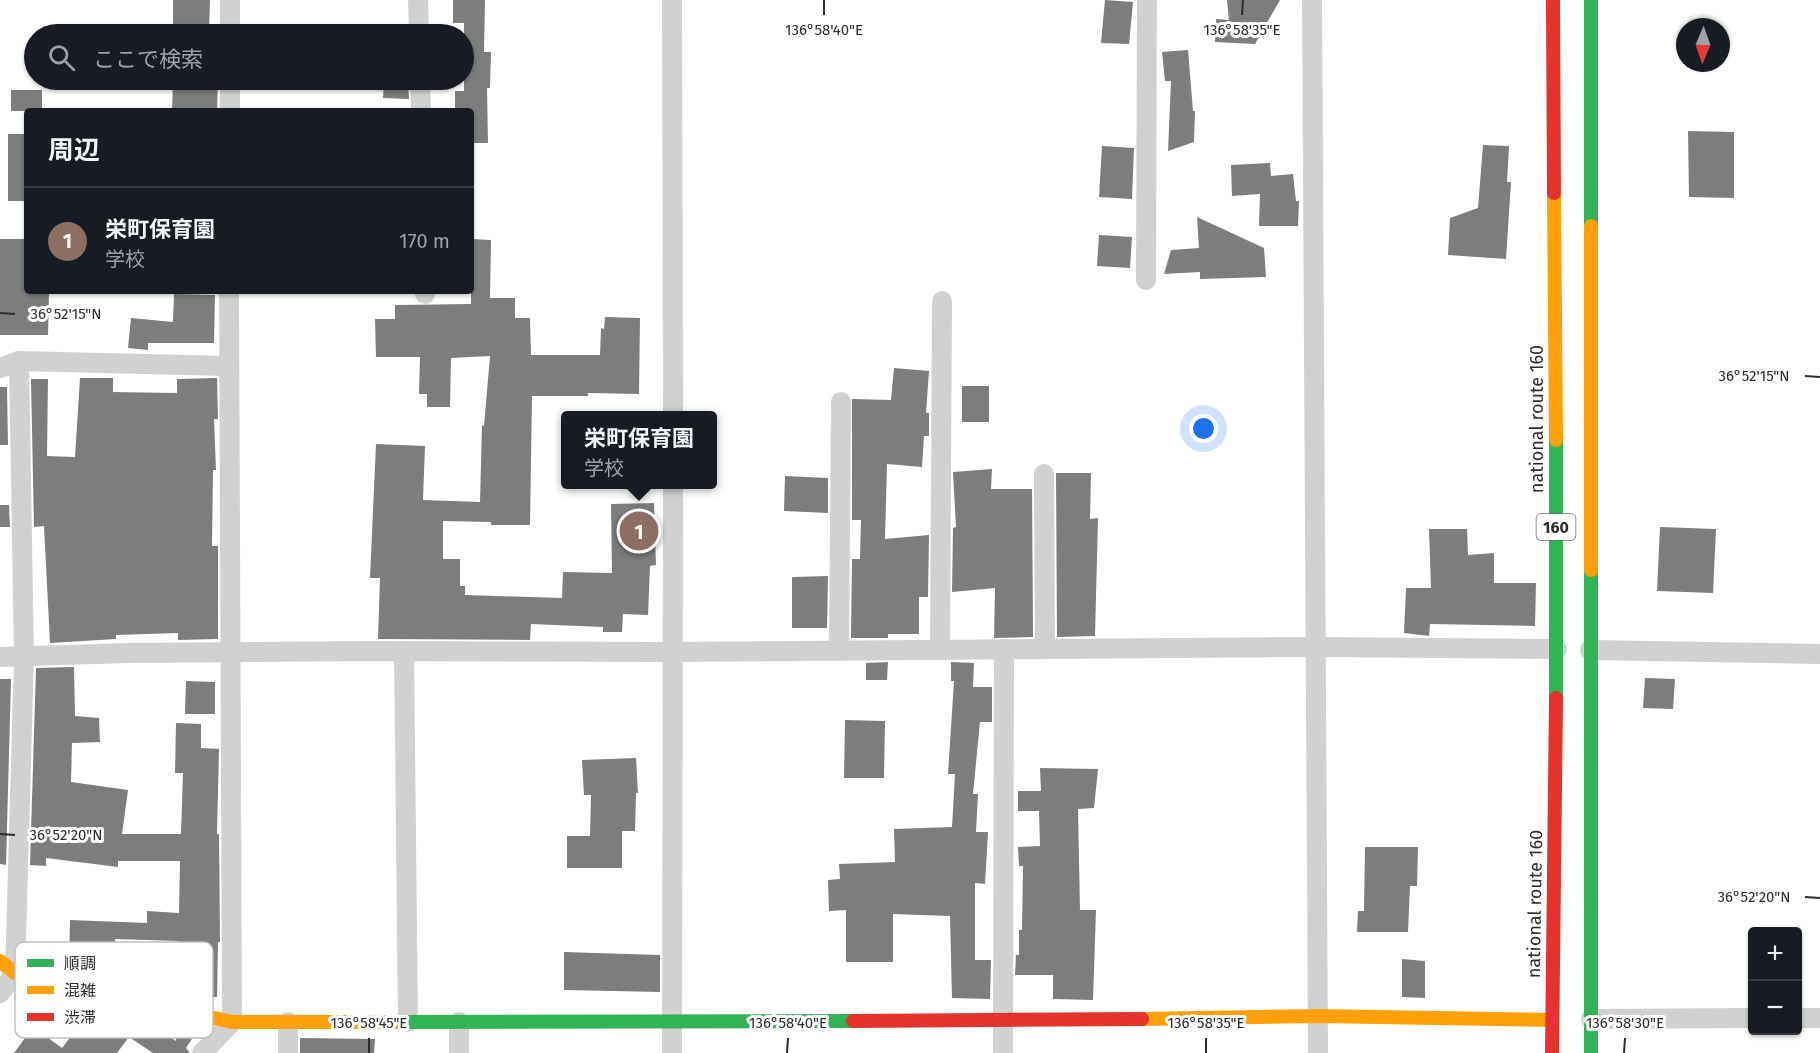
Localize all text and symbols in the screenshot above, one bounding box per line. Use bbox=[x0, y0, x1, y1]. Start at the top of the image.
north arrow bbox=[1676, 18, 1730, 72]
text: 136°58'40"E bbox=[785, 21, 863, 39]
text: 136°58'35"E bbox=[1203, 21, 1281, 39]
search box bbox=[24, 24, 474, 90]
icon: search bbox=[45, 41, 78, 74]
text: ここで検索 bbox=[93, 46, 203, 73]
text: 周辺 bbox=[48, 135, 100, 166]
text: 栄町保育園 bbox=[105, 216, 215, 243]
text: 1 bbox=[63, 229, 72, 253]
text: 170 m bbox=[399, 229, 450, 253]
text: 学校 bbox=[105, 247, 145, 271]
text: 36°52'15"N bbox=[30, 305, 102, 323]
street label: national route 160 bbox=[1526, 345, 1548, 493]
text: 36°52'15"N bbox=[1718, 367, 1790, 385]
popup bbox=[561, 411, 717, 489]
your location bbox=[1189, 414, 1218, 443]
text: 栄町保育園 bbox=[584, 425, 694, 452]
text: 学校 bbox=[584, 456, 624, 480]
pin: 1 bbox=[620, 508, 658, 554]
road number: 160 bbox=[1536, 514, 1576, 540]
text: 36°52'20"N bbox=[29, 826, 103, 844]
street label: national route 160 bbox=[1523, 830, 1547, 978]
text: 36°52'20"N bbox=[1717, 888, 1791, 906]
map controls bbox=[1748, 927, 1802, 1035]
button: + bbox=[1748, 927, 1802, 981]
legend bbox=[15, 942, 213, 1038]
text: 順調 bbox=[64, 954, 96, 973]
text: 混雑 bbox=[64, 981, 96, 1000]
button: − bbox=[1748, 981, 1802, 1035]
text: 渋滞 bbox=[64, 1008, 96, 1027]
text: 136°58'45"E bbox=[331, 1014, 407, 1032]
text: 136°58'40"E bbox=[749, 1014, 827, 1032]
text: 136°58'35"E bbox=[1167, 1014, 1245, 1032]
text: 136°58'30"E bbox=[1586, 1014, 1664, 1032]

